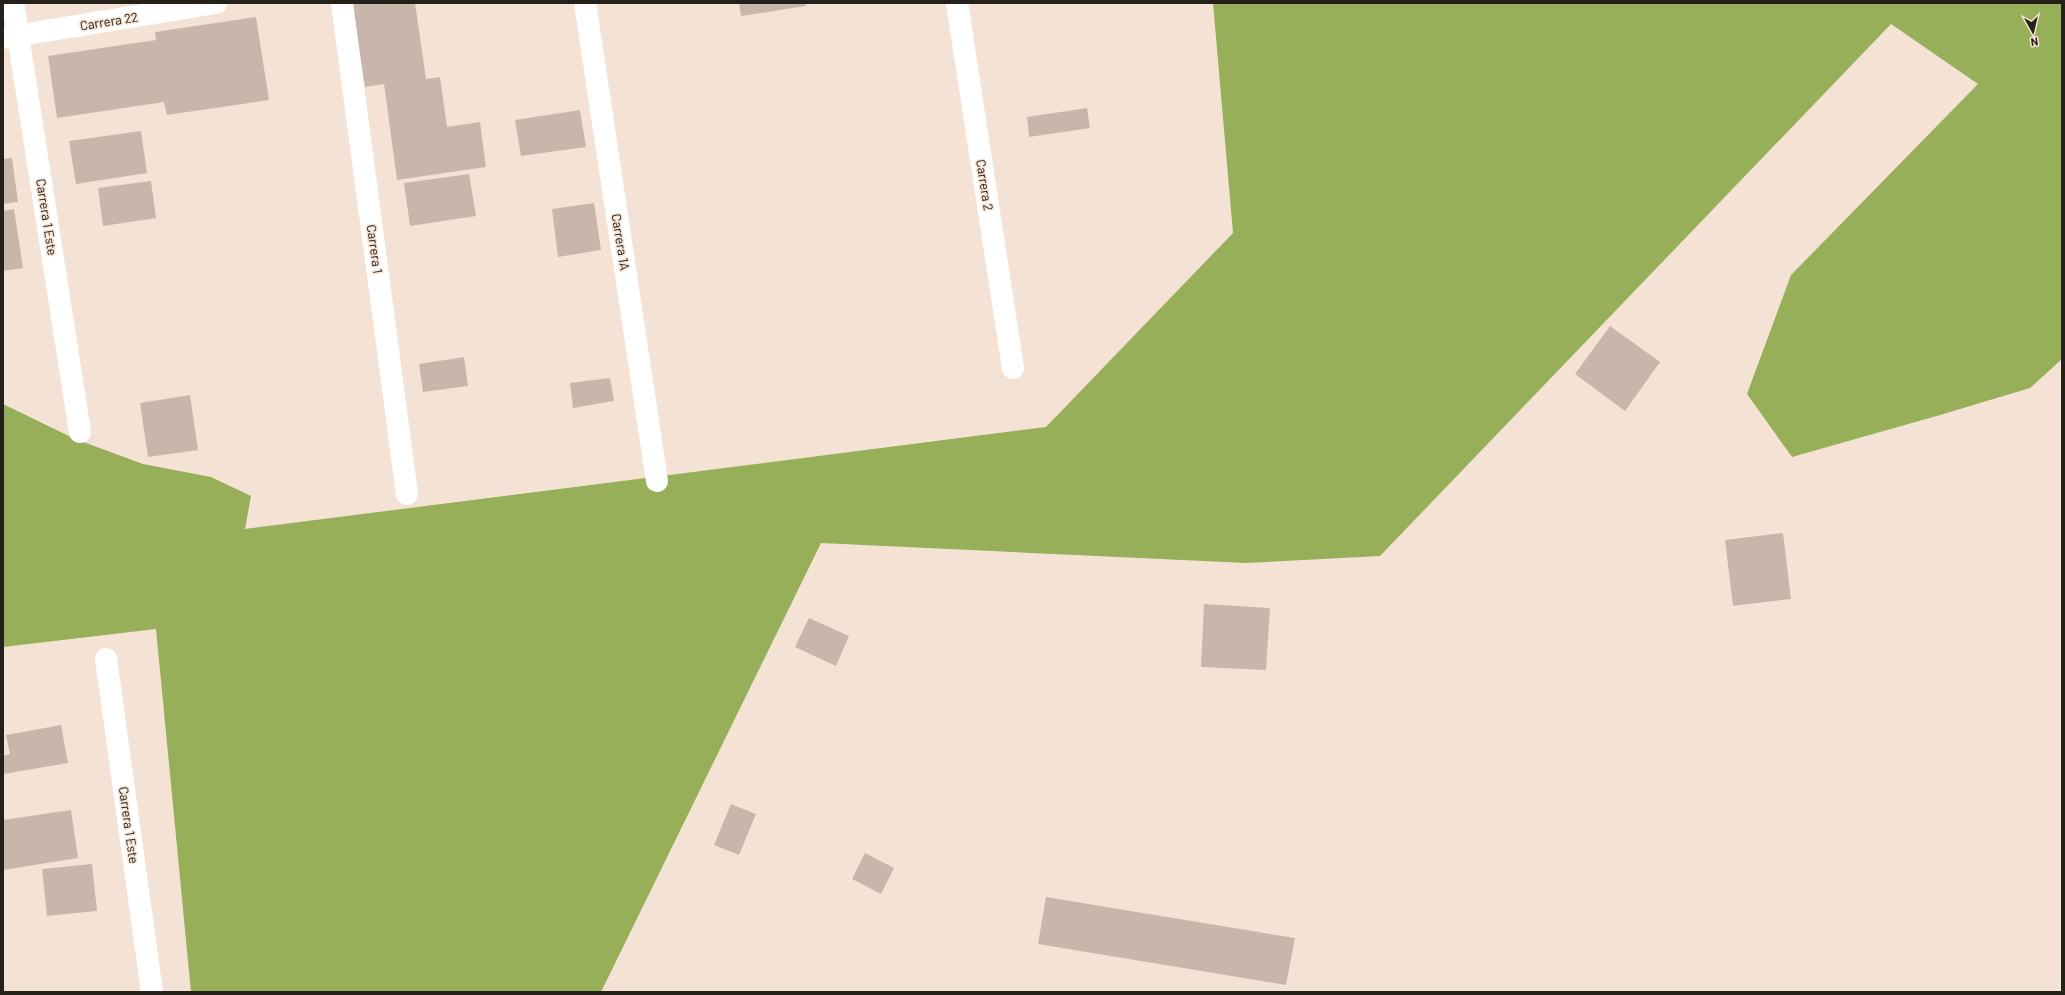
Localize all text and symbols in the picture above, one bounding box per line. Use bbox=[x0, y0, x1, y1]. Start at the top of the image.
street label: Carrera 22 bbox=[79, 9, 139, 33]
north arrow bbox=[2013, 12, 2053, 52]
text: N bbox=[2030, 35, 2039, 49]
street label: Carrera 2 bbox=[973, 158, 997, 212]
street label: Carrera 1 Este bbox=[33, 177, 61, 257]
street label: Carrera 1A bbox=[609, 213, 633, 272]
street label: Carrera 1 bbox=[364, 223, 386, 275]
street label: Carrera 1 Este bbox=[116, 786, 142, 865]

